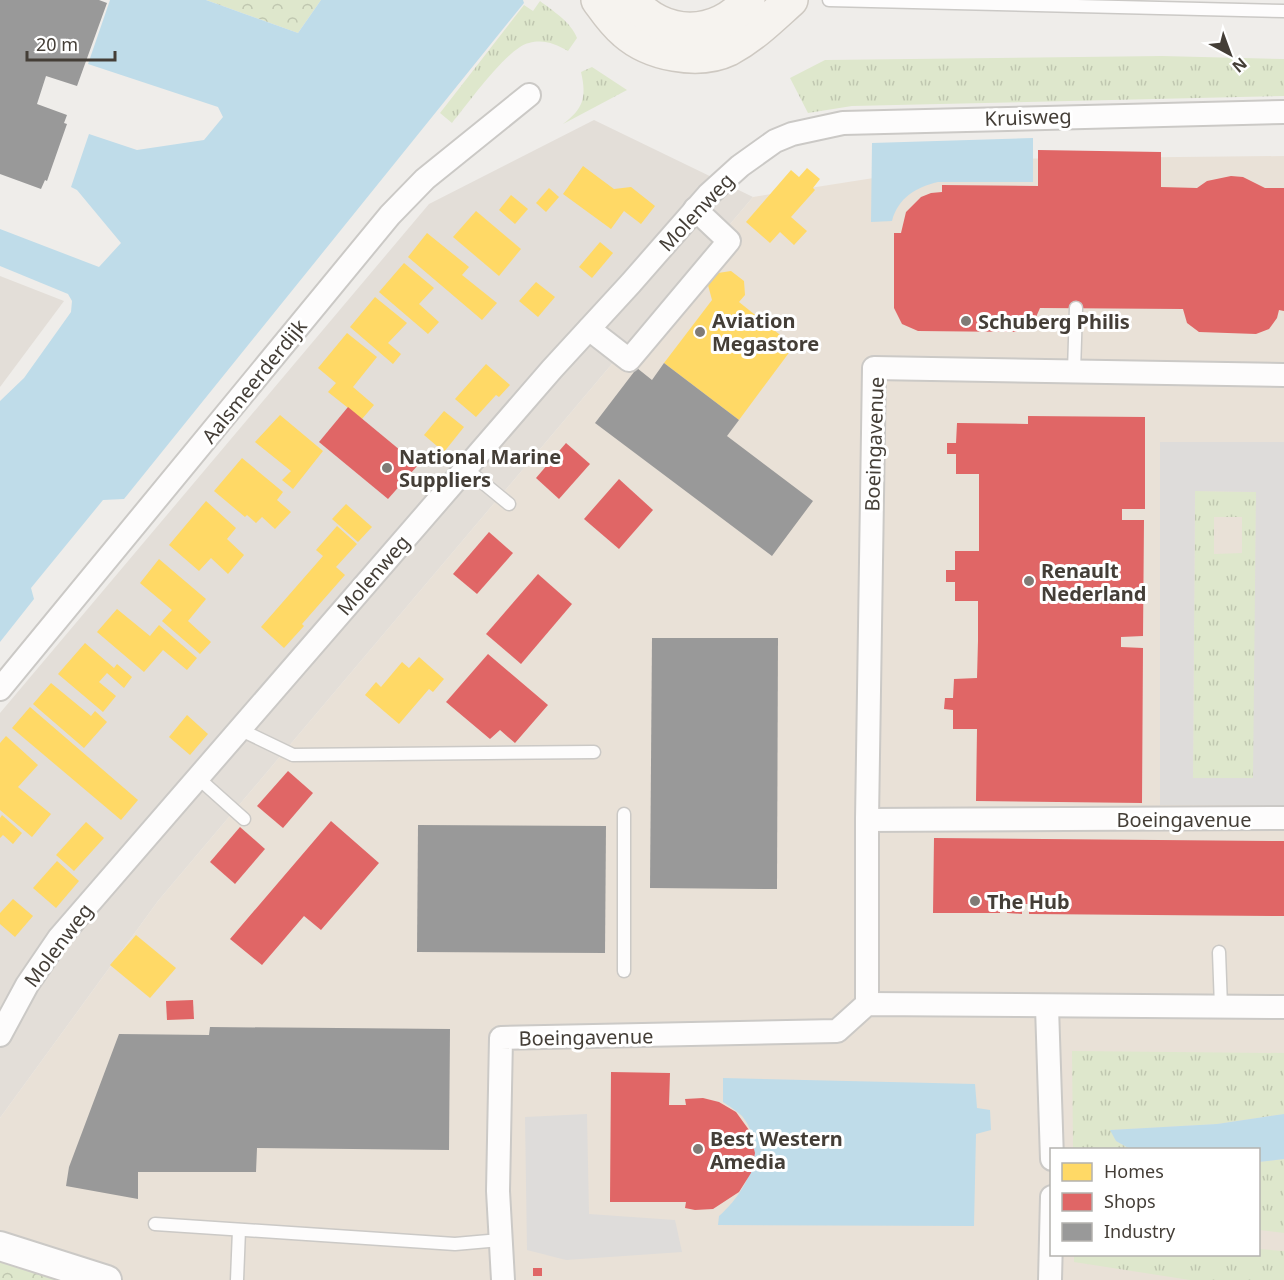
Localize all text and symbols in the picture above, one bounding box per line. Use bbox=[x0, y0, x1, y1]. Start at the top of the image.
scale bar bbox=[27, 24, 116, 62]
north arrow bbox=[1200, 24, 1260, 84]
text: 20 m bbox=[36, 32, 78, 56]
text: N bbox=[1228, 53, 1252, 78]
street label: Kruisweg bbox=[984, 102, 1072, 132]
street label: Molenweg bbox=[653, 167, 739, 257]
place label: Aviation Megastore bbox=[712, 307, 819, 357]
place label: Schuberg Philis bbox=[978, 308, 1130, 335]
street label: Aalsmeerderdijk bbox=[195, 313, 313, 449]
marker: Schuberg Philis bbox=[959, 314, 973, 328]
marker: Aviation Megastore bbox=[693, 325, 707, 339]
street label: Boeingavenue bbox=[858, 376, 890, 512]
place label: National Marine Suppliers bbox=[399, 443, 561, 493]
marker: National Marine Suppliers bbox=[380, 461, 394, 475]
street label: Molenweg bbox=[331, 529, 415, 621]
place label: Renault Nederland bbox=[1041, 557, 1146, 607]
marker: Renault Nederland bbox=[1022, 574, 1036, 588]
street label: Boeingavenue bbox=[1117, 806, 1251, 833]
place label: The Hub bbox=[987, 888, 1070, 915]
marker: The Hub bbox=[968, 894, 982, 908]
street label: Molenweg bbox=[18, 898, 98, 992]
street label: Boeingavenue bbox=[518, 1022, 654, 1052]
place label: Best Western Amedia bbox=[710, 1125, 843, 1175]
marker: Best Western Amedia bbox=[691, 1142, 705, 1156]
legend bbox=[1050, 1148, 1260, 1256]
text: Homes bbox=[1104, 1159, 1164, 1183]
text: Shops bbox=[1104, 1189, 1156, 1213]
text: Industry bbox=[1104, 1219, 1176, 1243]

